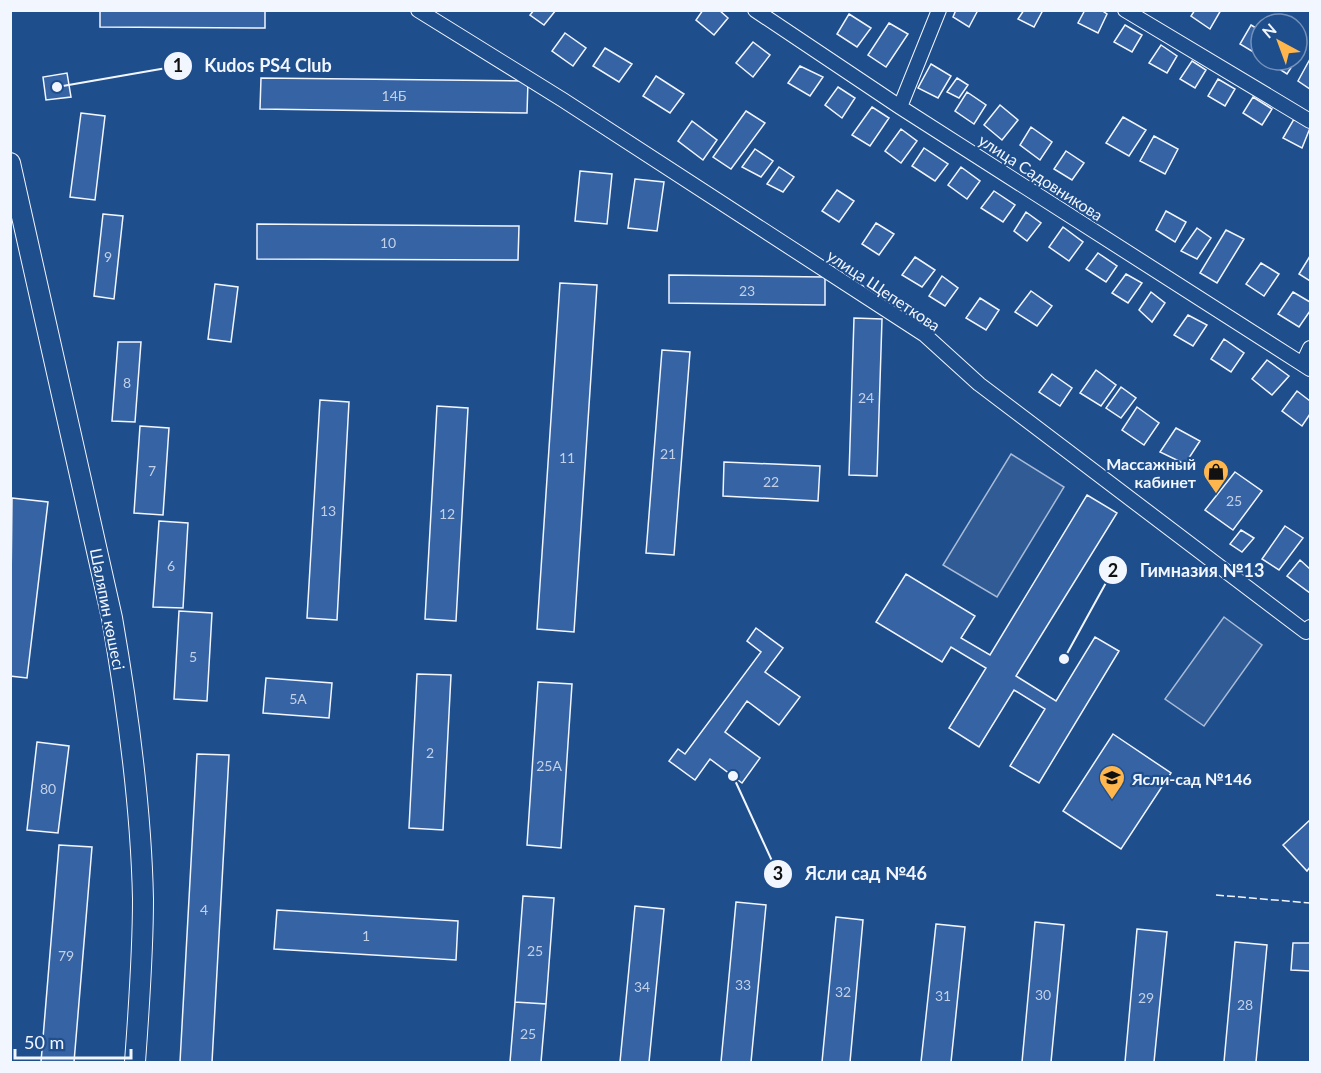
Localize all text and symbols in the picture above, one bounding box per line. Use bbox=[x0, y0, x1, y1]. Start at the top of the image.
north arrow bbox=[1249, 12, 1309, 72]
text: N bbox=[1258, 19, 1280, 42]
callout: Kudos PS4 Club bbox=[163, 48, 344, 84]
text: 1 bbox=[173, 54, 183, 76]
text: Kudos PS4 Club bbox=[204, 54, 332, 76]
house number: 14Б bbox=[382, 87, 407, 104]
street label: улица Садовникова bbox=[975, 130, 1107, 224]
house number: 10 bbox=[380, 234, 396, 251]
street label: улица Щепеткова bbox=[824, 245, 944, 335]
house number: 9 bbox=[104, 248, 112, 265]
house number: 23 bbox=[739, 282, 755, 299]
house number: 8 bbox=[123, 374, 131, 391]
house number: 24 bbox=[858, 389, 874, 406]
house number: 21 bbox=[660, 445, 676, 462]
house number: 11 bbox=[559, 449, 575, 466]
place label: Массажный кабинет bbox=[1106, 454, 1197, 491]
shop icon: Массажный кабинет bbox=[1201, 457, 1231, 495]
house number: 7 bbox=[148, 462, 156, 479]
house number: 22 bbox=[763, 473, 779, 490]
house number: 25 bbox=[1226, 492, 1242, 509]
house number: 13 bbox=[320, 502, 336, 519]
house number: 12 bbox=[439, 505, 455, 522]
street label: Шаляпин көшесі bbox=[87, 547, 129, 671]
callout: Гимназия №13 bbox=[1098, 552, 1276, 588]
house number: 6 bbox=[167, 557, 175, 574]
text: 2 bbox=[1108, 559, 1118, 581]
text: Гимназия №13 bbox=[1140, 559, 1264, 581]
house number: 5 bbox=[189, 648, 197, 665]
house number: 5А bbox=[289, 690, 307, 707]
house number: 2 bbox=[426, 744, 434, 761]
house number: 25А bbox=[536, 757, 562, 774]
school or university icon: Ясли-сад №146 bbox=[1097, 763, 1127, 801]
place label: Ясли-сад №146 bbox=[1131, 769, 1252, 788]
house number: 80 bbox=[40, 780, 56, 797]
callout: Ясли сад №46 bbox=[763, 856, 939, 892]
text: 3 bbox=[773, 862, 783, 884]
text: Ясли сад №46 bbox=[804, 862, 927, 884]
house number: 4 bbox=[200, 901, 208, 918]
house number: 1 bbox=[362, 927, 370, 944]
house number: 25 bbox=[527, 942, 543, 959]
house number: 79 bbox=[58, 947, 74, 964]
house number: 33 bbox=[735, 976, 751, 993]
house number: 34 bbox=[634, 978, 650, 995]
house number: 32 bbox=[835, 983, 851, 1000]
house number: 30 bbox=[1035, 986, 1051, 1003]
house number: 31 bbox=[935, 987, 951, 1004]
house number: 29 bbox=[1138, 989, 1154, 1006]
house number: 28 bbox=[1237, 996, 1253, 1013]
scale bar bbox=[15, 1022, 130, 1060]
house number: 25 bbox=[520, 1025, 536, 1042]
text: 50 m bbox=[24, 1031, 64, 1053]

